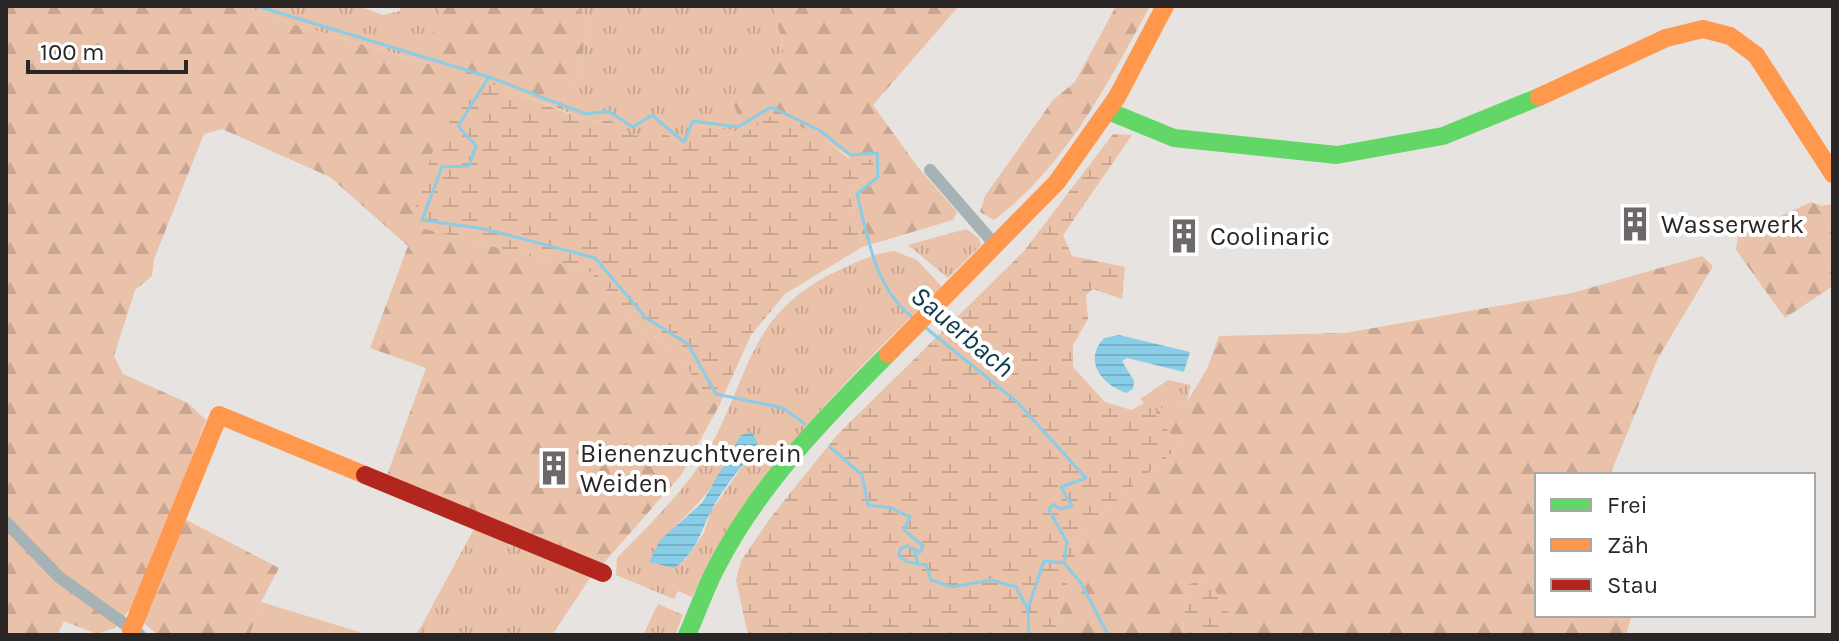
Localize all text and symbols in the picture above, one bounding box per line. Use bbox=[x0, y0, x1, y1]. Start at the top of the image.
scale bar bbox=[28, 24, 186, 74]
text: 100 m bbox=[40, 38, 105, 66]
building icon: Wasserwerk bbox=[1616, 205, 1654, 243]
place label: Wasserwerk bbox=[1661, 209, 1804, 240]
building icon: Coolinaric bbox=[1165, 217, 1203, 255]
place label: Coolinaric bbox=[1210, 221, 1330, 252]
water label: Sauerbach bbox=[904, 279, 1021, 384]
place label: Bienenzuchtverein Weiden bbox=[580, 438, 802, 499]
building icon: Bienenzuchtverein Weiden bbox=[535, 449, 573, 487]
legend bbox=[1535, 473, 1815, 617]
text: Frei bbox=[1607, 491, 1648, 519]
text: Zäh bbox=[1607, 531, 1649, 559]
text: Stau bbox=[1607, 571, 1658, 599]

